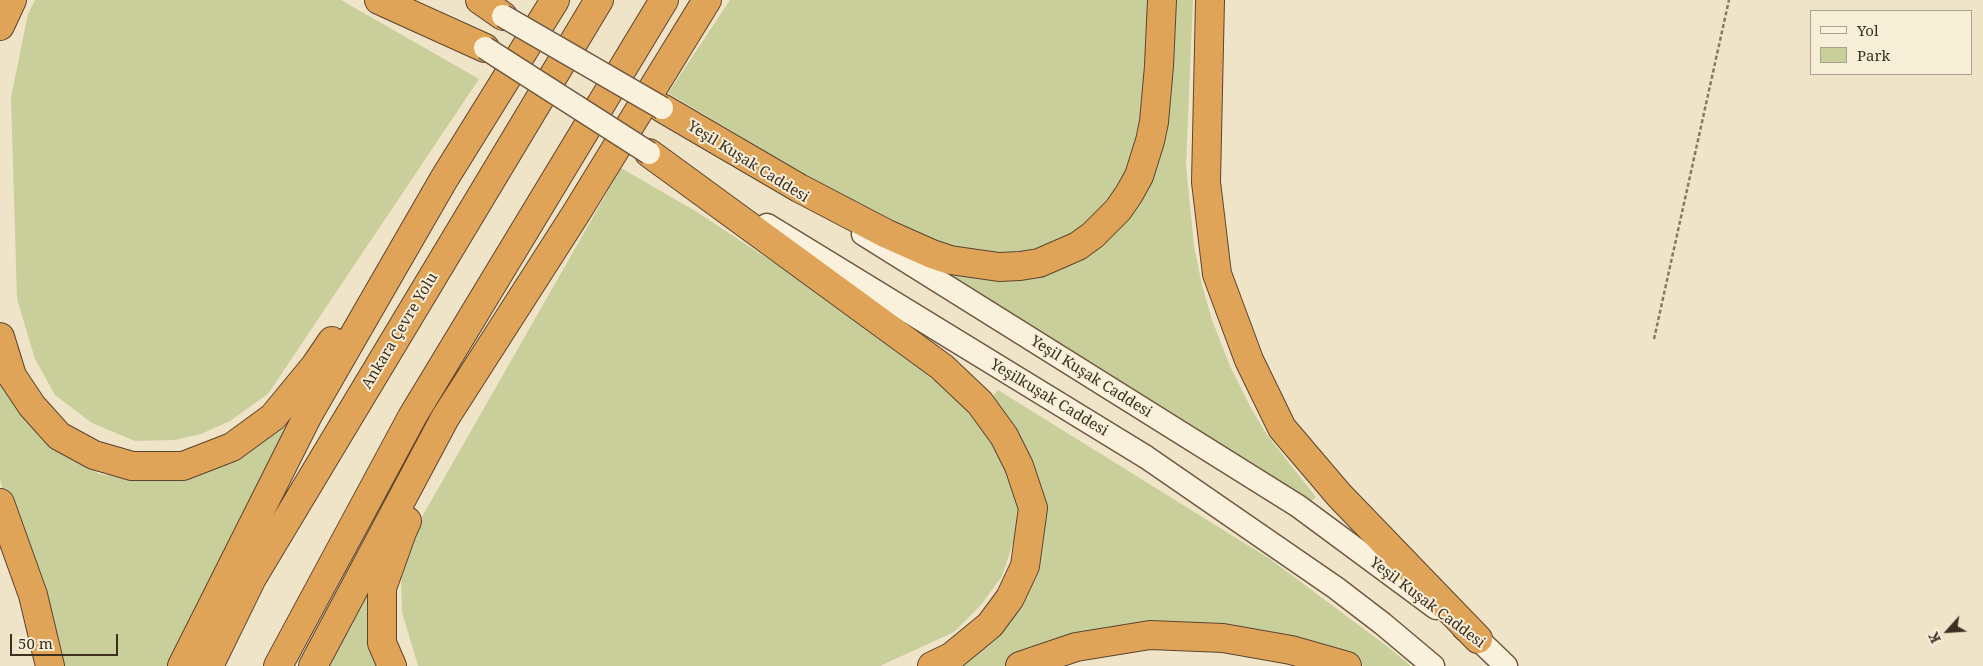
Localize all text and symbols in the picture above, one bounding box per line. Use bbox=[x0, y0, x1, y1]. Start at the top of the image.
legend bbox=[1810, 10, 1973, 75]
text: Yol bbox=[1857, 20, 1879, 40]
text: Park bbox=[1857, 45, 1890, 65]
street label: Yeşil Kuşak Caddesi bbox=[684, 117, 812, 207]
street label: Ankara Çevre Yolu bbox=[358, 270, 442, 392]
street label: Yeşil Kuşak Caddesi bbox=[1027, 332, 1155, 422]
street label: Yeşilkuşak Caddesi bbox=[987, 356, 1111, 440]
street label: Yeşil Kuşak Caddesi bbox=[1366, 554, 1488, 652]
north arrow bbox=[1923, 606, 1973, 656]
scale bar bbox=[12, 624, 120, 656]
text: K bbox=[1923, 629, 1945, 647]
text: 50 m bbox=[18, 633, 53, 653]

